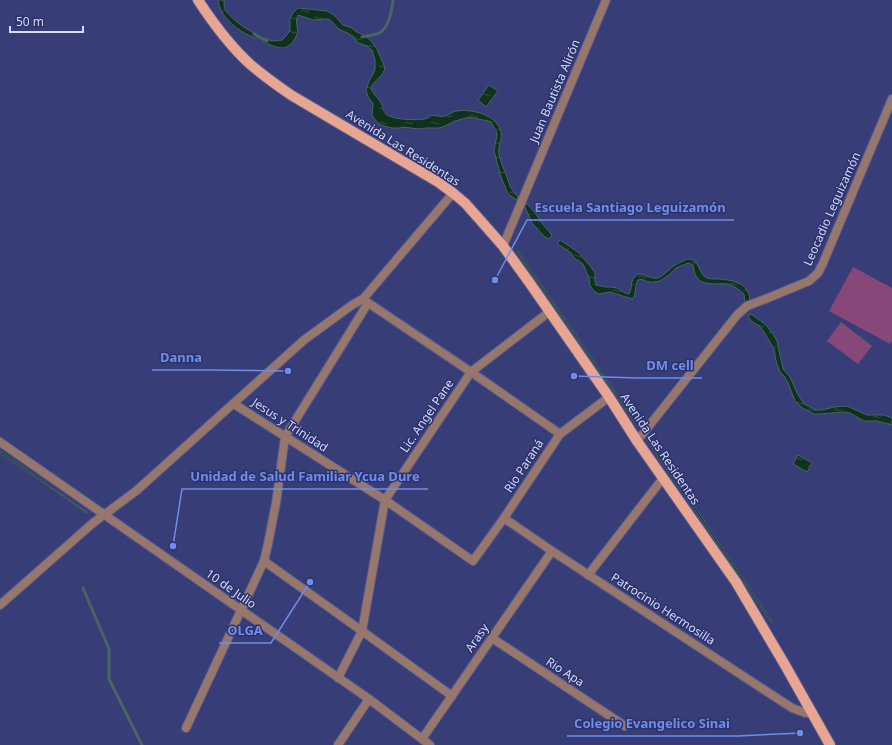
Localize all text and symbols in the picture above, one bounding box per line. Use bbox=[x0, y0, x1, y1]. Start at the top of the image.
scale bar bbox=[10, 8, 83, 34]
text: 50 m bbox=[16, 13, 44, 30]
street label: Juan Bautista Alirón bbox=[525, 37, 584, 146]
street label: Avenida Las Residentas bbox=[343, 105, 464, 190]
street label: Leocadio Leguizamón bbox=[799, 149, 864, 268]
callout: Escuela Santiago Leguizamón bbox=[527, 195, 734, 220]
text: Escuela Santiago Leguizamón bbox=[534, 198, 726, 216]
callout: Danna bbox=[152, 345, 210, 370]
text: Danna bbox=[160, 348, 202, 366]
callout: DM cell bbox=[638, 353, 702, 378]
text: DM cell bbox=[646, 356, 694, 374]
street label: Lic. Angel Pane bbox=[396, 375, 458, 456]
street label: Avenida Las Residentas bbox=[617, 389, 704, 508]
street label: Jesus y Trinidad bbox=[248, 393, 332, 456]
street label: Rio Paraná bbox=[500, 436, 547, 496]
callout: Unidad de Salud Familiar Ycua Dure bbox=[182, 464, 428, 489]
text: Unidad de Salud Familiar Ycua Dure bbox=[190, 467, 420, 485]
street label: 10 de Julio bbox=[203, 565, 260, 612]
street label: Patrocinio Hermosilla bbox=[608, 569, 719, 649]
callout: OLGA bbox=[219, 618, 271, 643]
street label: Arasy bbox=[461, 619, 493, 655]
text: OLGA bbox=[227, 621, 263, 639]
street label: Rio Apa bbox=[543, 653, 588, 690]
callout: Colegio Evangelico Sinai bbox=[567, 711, 738, 736]
text: Colegio Evangelico Sinai bbox=[574, 714, 730, 732]

